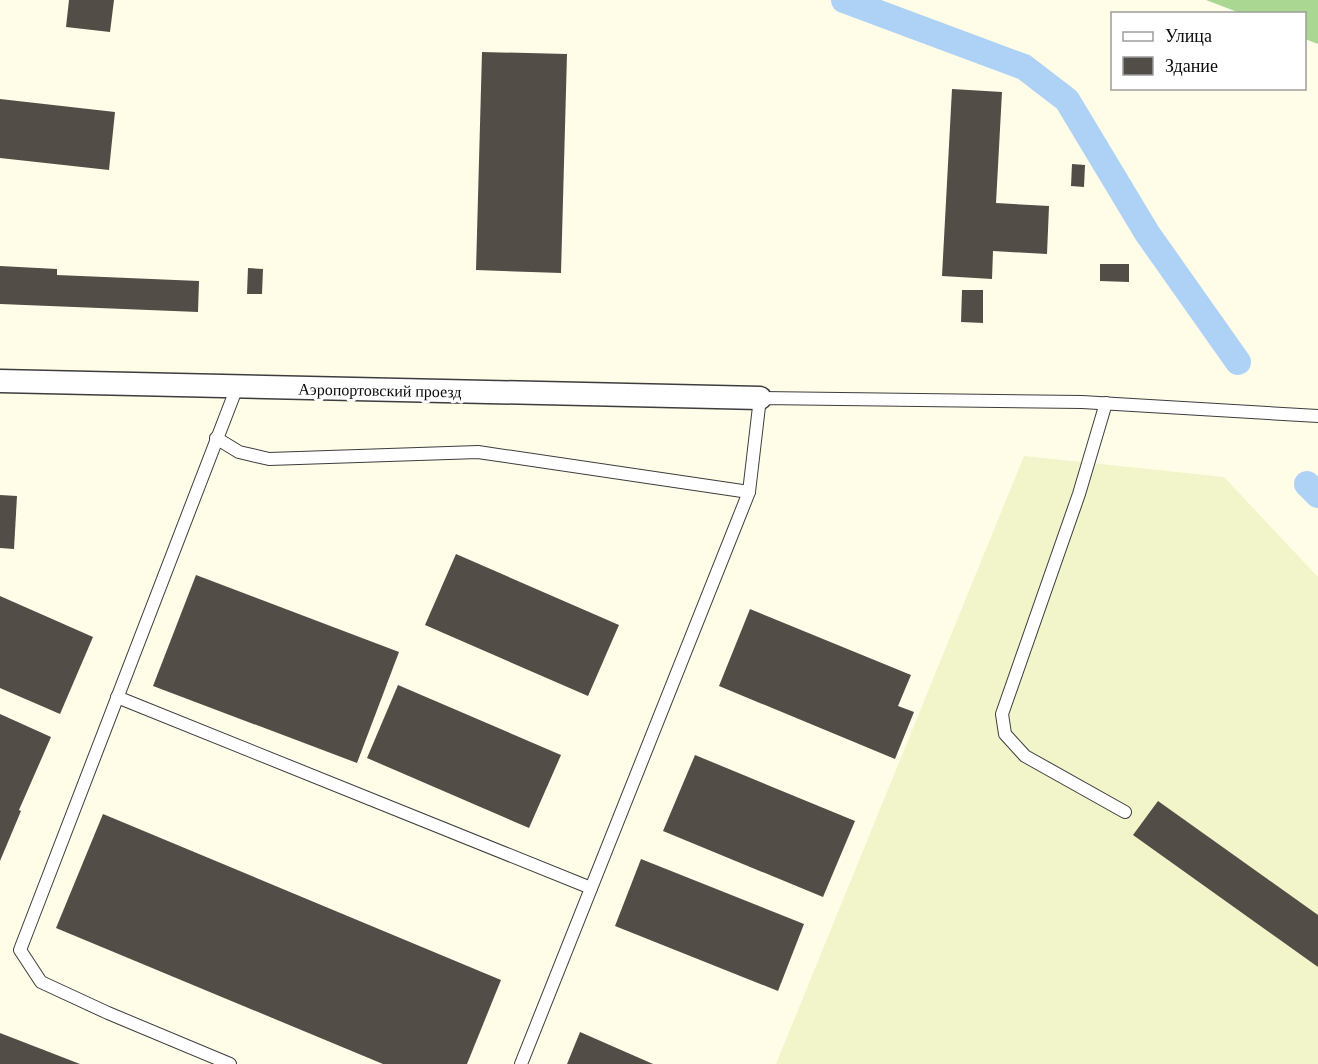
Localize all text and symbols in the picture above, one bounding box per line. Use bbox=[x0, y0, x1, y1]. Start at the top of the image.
legend bbox=[1111, 12, 1306, 90]
text: Улица bbox=[1165, 26, 1212, 46]
text: Здание bbox=[1165, 56, 1218, 76]
street label: Аэропортовский проезд bbox=[298, 381, 462, 401]

